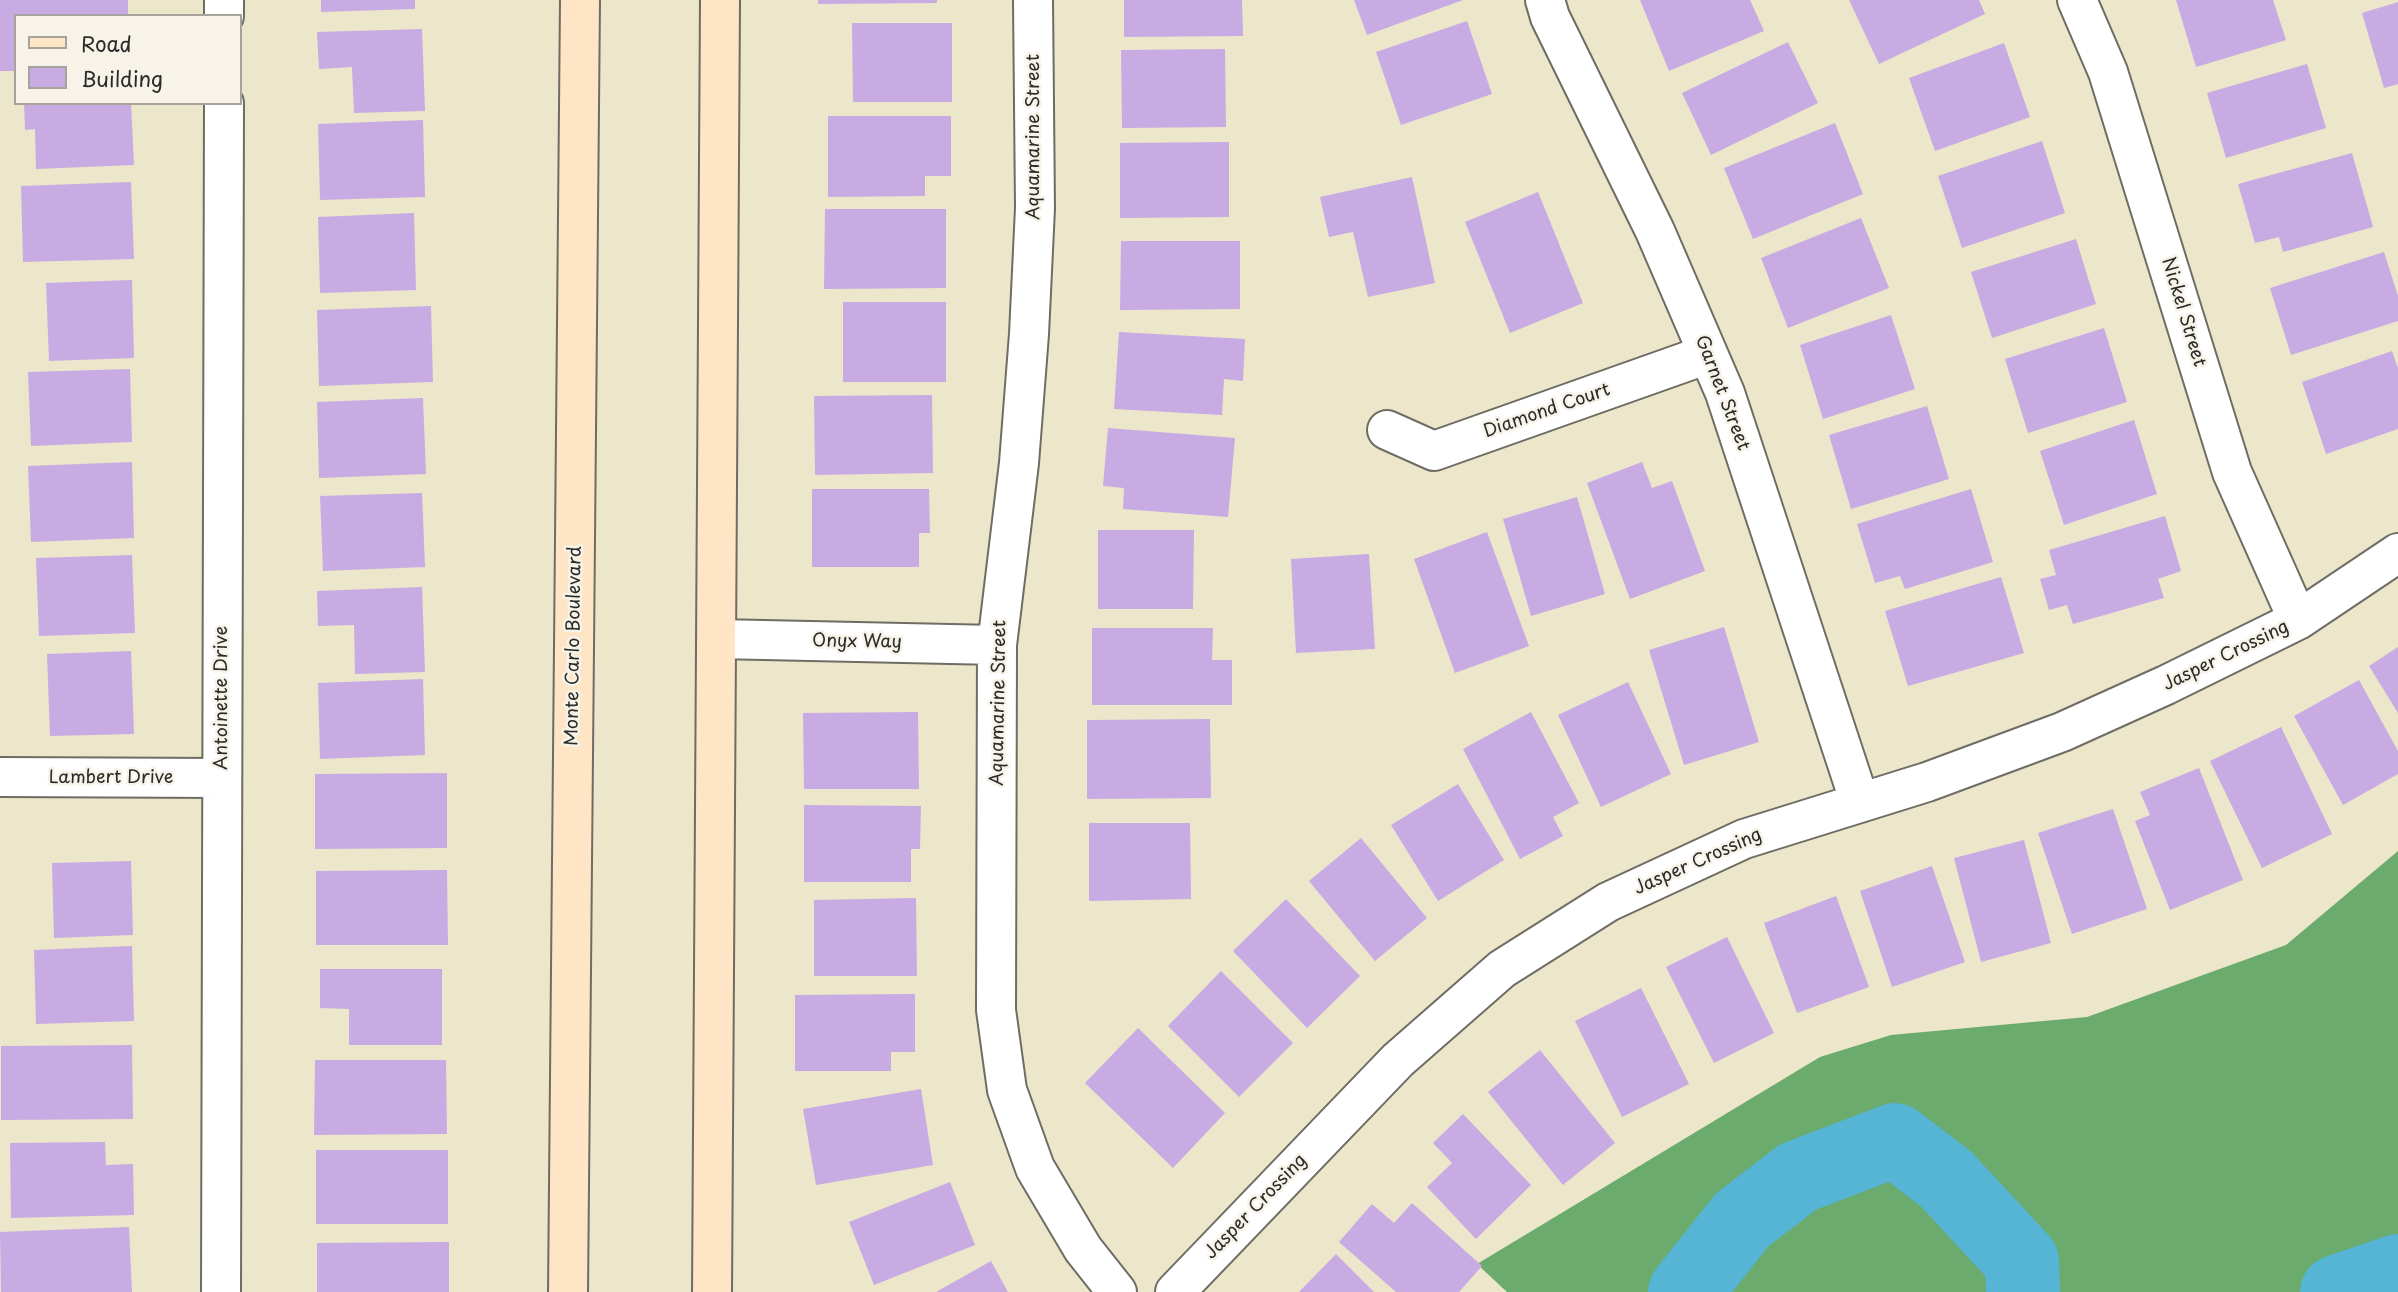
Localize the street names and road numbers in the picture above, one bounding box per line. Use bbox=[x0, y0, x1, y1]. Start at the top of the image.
street label: Aquamarine Street bbox=[1023, 54, 1045, 220]
street label: Nickel Street bbox=[2156, 255, 2210, 369]
street label: Garnet Street bbox=[1690, 332, 1754, 454]
street label: Diamond Court bbox=[1481, 379, 1613, 443]
street label: Monte Carlo Boulevard bbox=[561, 546, 587, 746]
street label: Jasper Crossing bbox=[2160, 616, 2292, 696]
street label: Aquamarine Street bbox=[987, 620, 1011, 786]
street label: Antoinette Drive bbox=[211, 626, 233, 770]
street label: Onyx Way bbox=[812, 630, 902, 654]
street label: Lambert Drive bbox=[49, 767, 173, 789]
street label: Jasper Crossing bbox=[1631, 824, 1765, 900]
street label: Jasper Crossing bbox=[1201, 1150, 1311, 1264]

